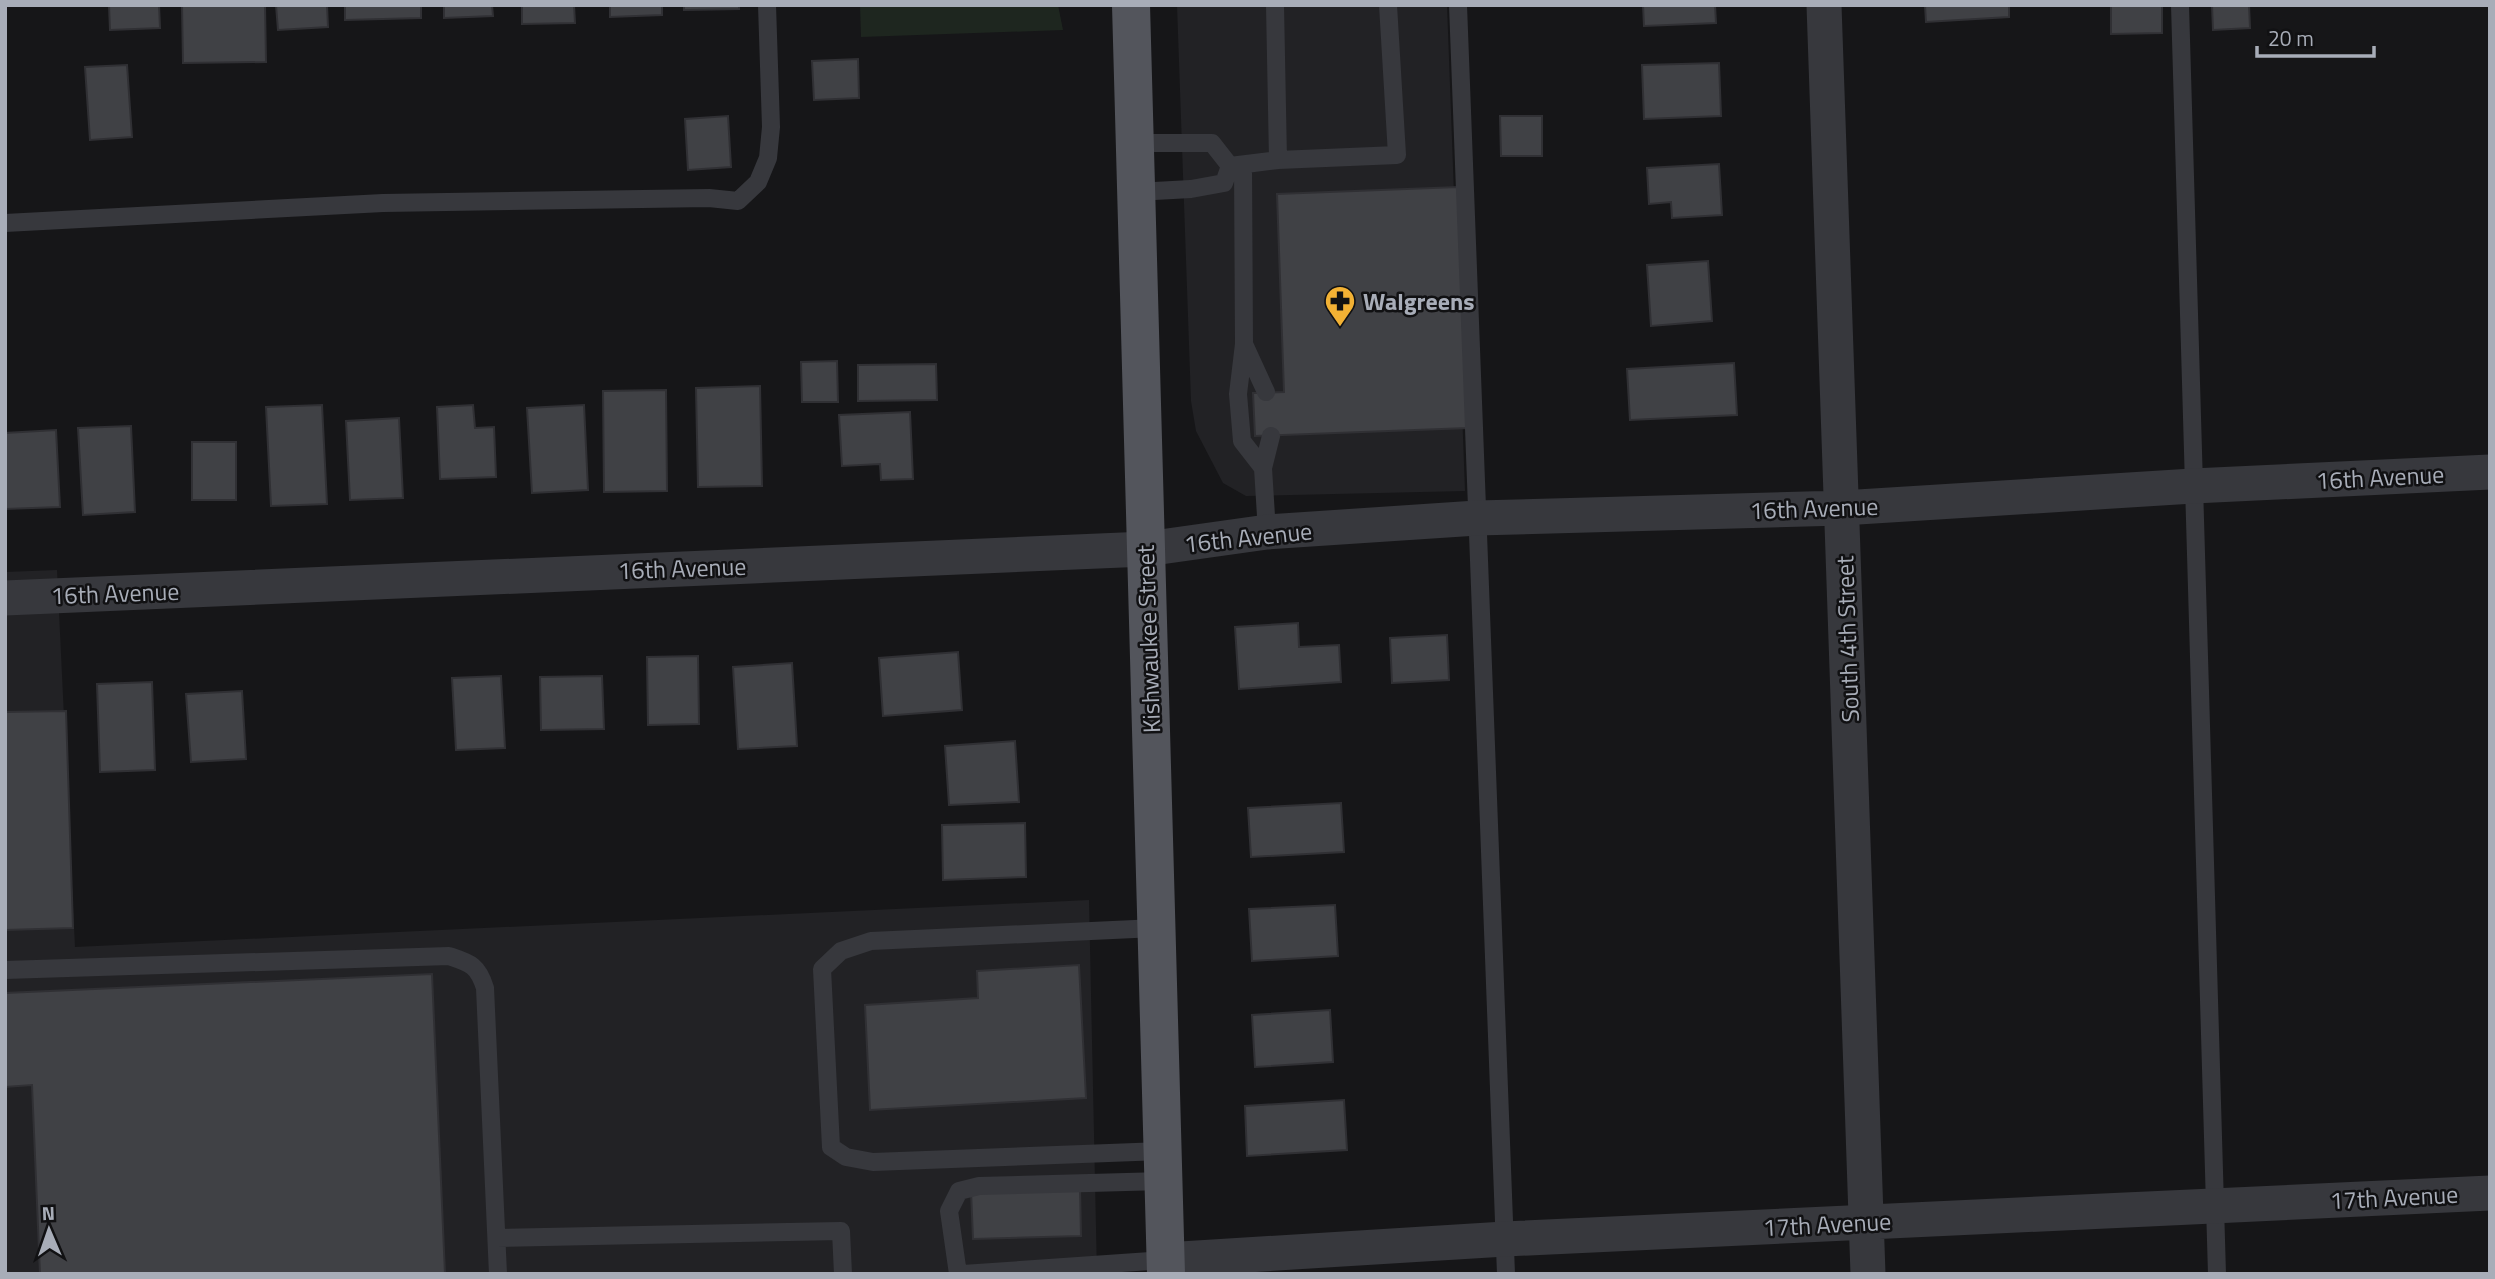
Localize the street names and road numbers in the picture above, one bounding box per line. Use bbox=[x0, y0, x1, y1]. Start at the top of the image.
street label: 16th Avenue bbox=[2315, 456, 2445, 498]
street label: 16th Avenue bbox=[1749, 488, 1879, 528]
street label: 16th Avenue bbox=[1182, 512, 1314, 562]
street label: Kishwaukee Street bbox=[1127, 544, 1169, 734]
street label: 16th Avenue bbox=[617, 548, 747, 588]
street label: South 4th Street bbox=[1826, 554, 1868, 723]
street label: 16th Avenue bbox=[50, 573, 180, 613]
street label: 17th Avenue bbox=[2329, 1176, 2459, 1218]
street label: 17th Avenue bbox=[1762, 1203, 1892, 1245]

